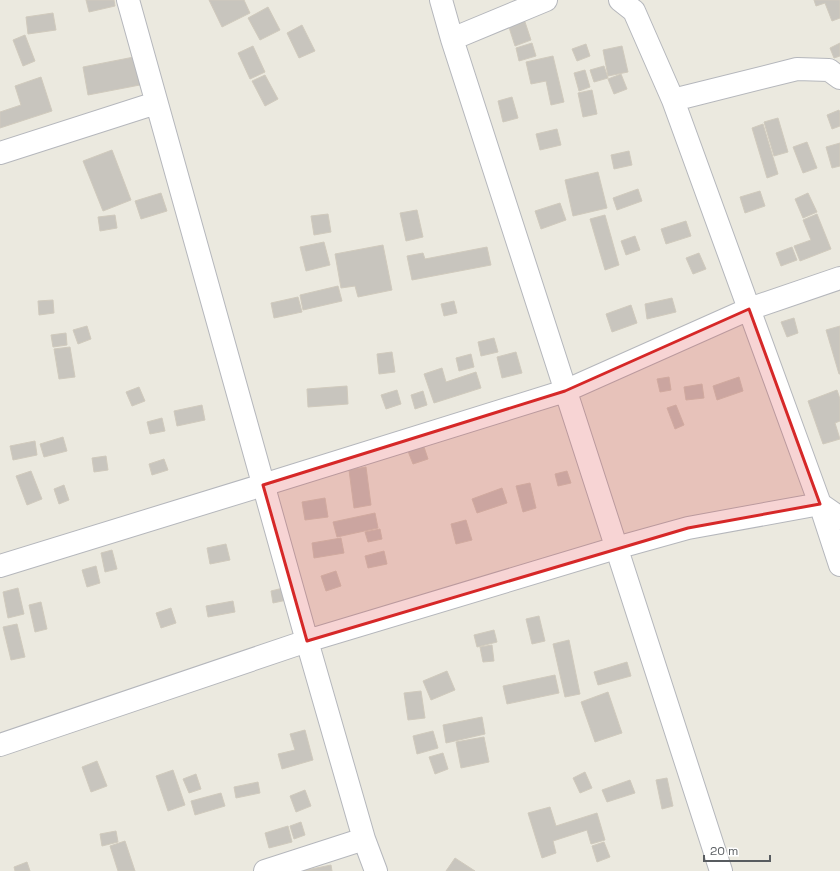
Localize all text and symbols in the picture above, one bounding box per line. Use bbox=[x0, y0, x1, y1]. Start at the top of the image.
scale bar bbox=[704, 837, 770, 863]
text: 20 m bbox=[710, 843, 738, 859]

